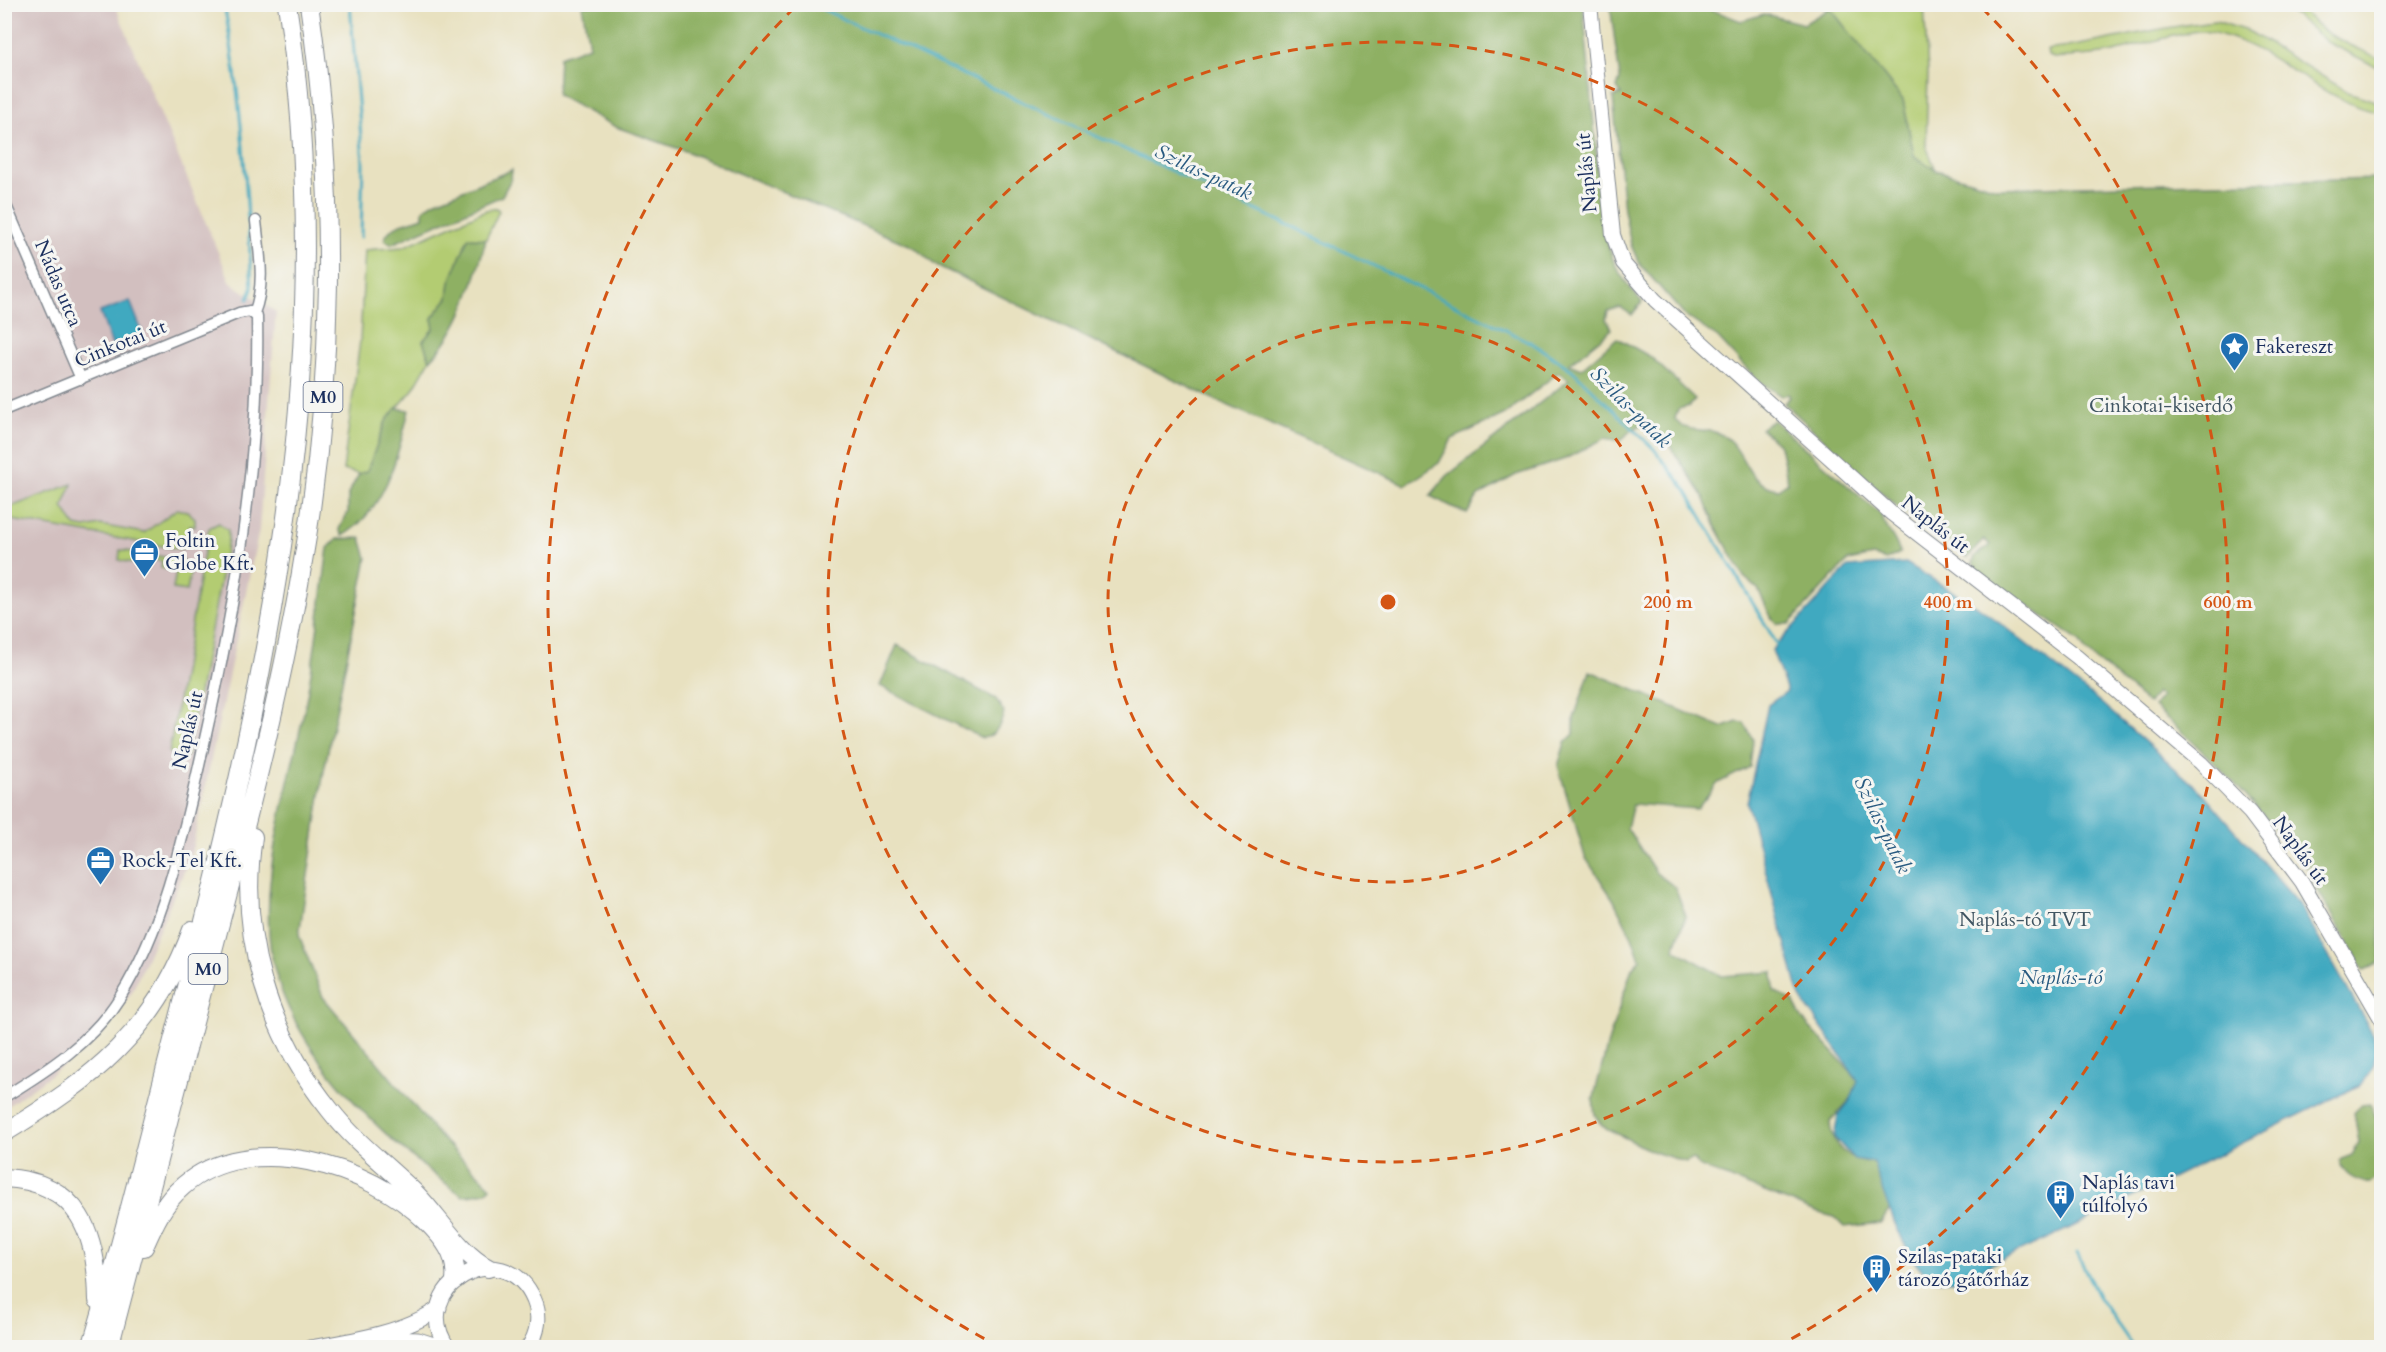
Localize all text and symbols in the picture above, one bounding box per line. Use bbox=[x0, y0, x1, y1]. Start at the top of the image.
street label: Naplás út bbox=[1570, 132, 1603, 214]
water label: Szilas-patak bbox=[1150, 137, 1258, 208]
street label: Nádas utca bbox=[28, 236, 89, 331]
street label: Cinkotai út bbox=[70, 313, 171, 374]
place icon: Fakereszt bbox=[2218, 330, 2250, 372]
place label: Fakereszt bbox=[2255, 333, 2334, 360]
water label: Szilas-patak bbox=[1583, 360, 1678, 455]
road number: M0 bbox=[304, 382, 342, 412]
park label: Cinkotai-kiserdő bbox=[2089, 392, 2233, 419]
street label: Naplás út bbox=[1896, 489, 1976, 560]
place label: Foltin Globe Kft. bbox=[165, 527, 254, 577]
office icon: Foltin Globe Kft. bbox=[128, 536, 160, 578]
text: 200 m bbox=[1643, 590, 1693, 615]
text: 400 m bbox=[1923, 590, 1973, 615]
text: 600 m bbox=[2203, 590, 2253, 615]
centre of rings bbox=[1378, 592, 1398, 612]
street label: Naplás út bbox=[165, 688, 210, 772]
water label: Szilas-patak bbox=[1847, 772, 1919, 879]
street label: Naplás út bbox=[2266, 810, 2335, 891]
office icon: Rock-Tel Kft. bbox=[85, 844, 117, 886]
place label: Rock-Tel Kft. bbox=[122, 847, 242, 874]
park label: Naplás-tó TVT bbox=[1959, 906, 2091, 933]
road number: M0 bbox=[188, 954, 228, 984]
water label: Naplás-tó bbox=[2019, 963, 2104, 992]
place label: Naplás tavi túlfolyó bbox=[2082, 1169, 2175, 1219]
building icon: Naplás tavi túlfolyó bbox=[2045, 1178, 2077, 1220]
place label: Szilas-pataki tározó gátőrház bbox=[1898, 1243, 2029, 1293]
building icon: Szilas-pataki tározó gátőrház bbox=[1861, 1252, 1893, 1294]

